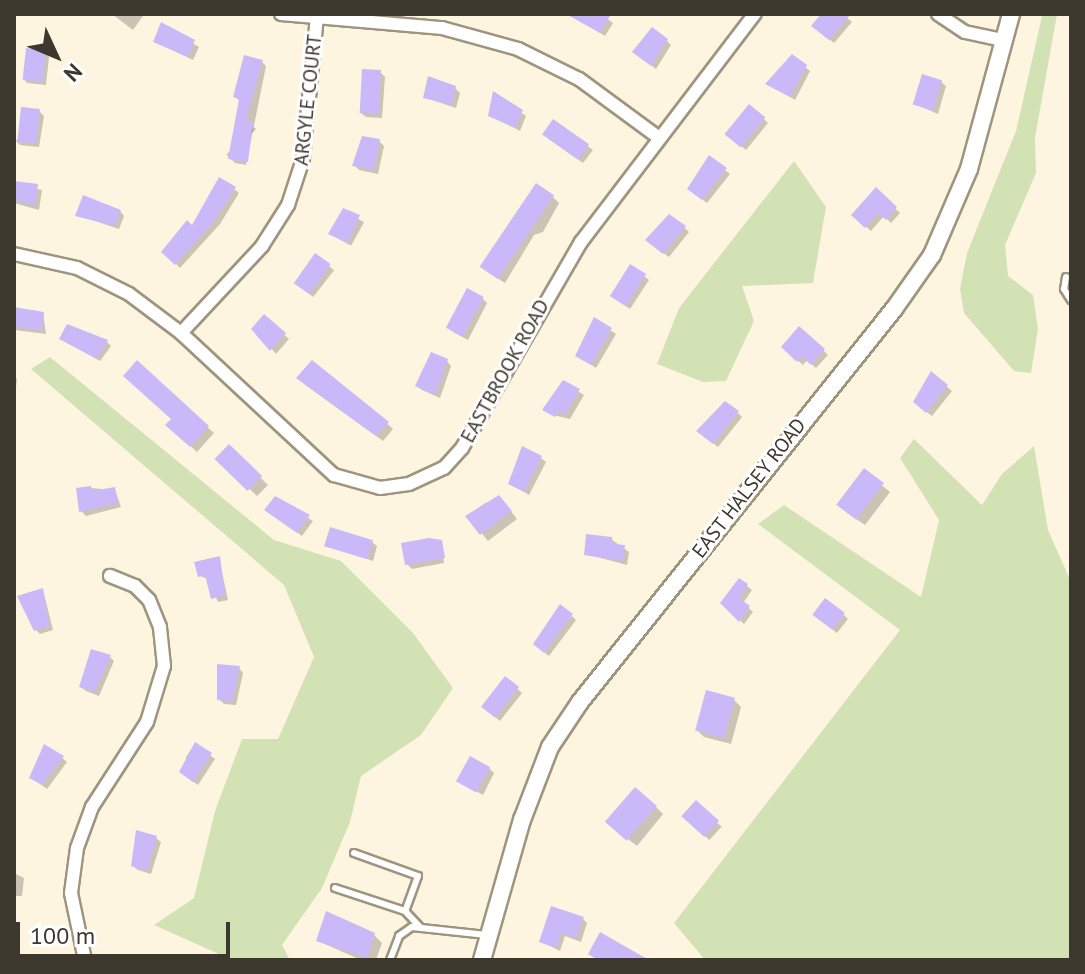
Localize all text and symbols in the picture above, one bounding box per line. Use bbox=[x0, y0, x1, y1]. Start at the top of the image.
north arrow bbox=[16, 16, 96, 96]
street label: ARGYLE COURT bbox=[289, 33, 327, 167]
text: N bbox=[58, 58, 88, 88]
street label: EASTBROOK ROAD bbox=[456, 295, 554, 447]
street label: EAST HALSEY ROAD bbox=[687, 413, 811, 563]
scale bar bbox=[20, 906, 234, 956]
text: 100 m bbox=[30, 920, 95, 951]

